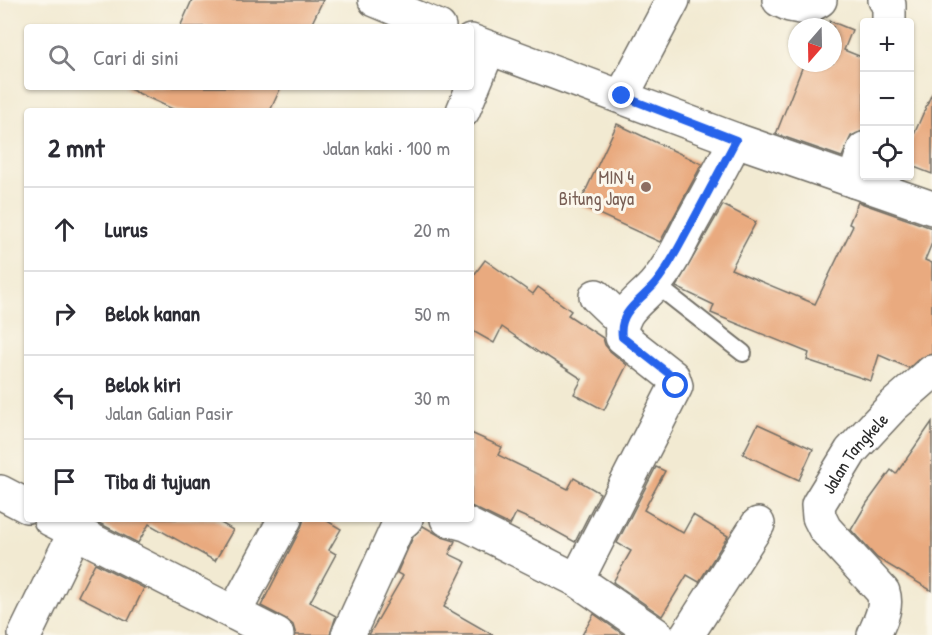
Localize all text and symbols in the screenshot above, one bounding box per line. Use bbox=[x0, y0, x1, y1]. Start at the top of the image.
north arrow bbox=[788, 18, 842, 72]
map controls bbox=[860, 18, 914, 180]
button: + bbox=[860, 18, 914, 72]
search box bbox=[24, 24, 474, 90]
icon: search bbox=[45, 41, 78, 74]
text: Cari di sini bbox=[93, 42, 179, 72]
button: − bbox=[860, 72, 914, 126]
route end bbox=[608, 82, 634, 108]
button: locate bbox=[860, 126, 914, 180]
text: 2 mnt bbox=[48, 130, 105, 165]
text: Jalan kaki · 100 m bbox=[322, 134, 450, 161]
place label: MIN 4 Bitung Jaya bbox=[559, 165, 634, 211]
marker: MIN 4 Bitung Jaya bbox=[639, 180, 653, 194]
icon: ahead bbox=[48, 213, 81, 246]
text: Lurus bbox=[105, 214, 148, 244]
text: 20 m bbox=[413, 216, 450, 243]
icon: right bbox=[48, 297, 81, 330]
text: Belok kanan bbox=[105, 298, 200, 328]
text: 50 m bbox=[414, 300, 450, 327]
text: Belok kiri bbox=[105, 369, 181, 399]
route start bbox=[662, 372, 688, 398]
icon: left bbox=[48, 381, 81, 414]
text: 30 m bbox=[414, 384, 450, 411]
text: Jalan Galian Pasir bbox=[105, 399, 233, 426]
street label: Jalan Tangkele bbox=[816, 407, 893, 498]
icon: arrive bbox=[48, 465, 81, 498]
text: Tiba di tujuan bbox=[105, 466, 210, 496]

